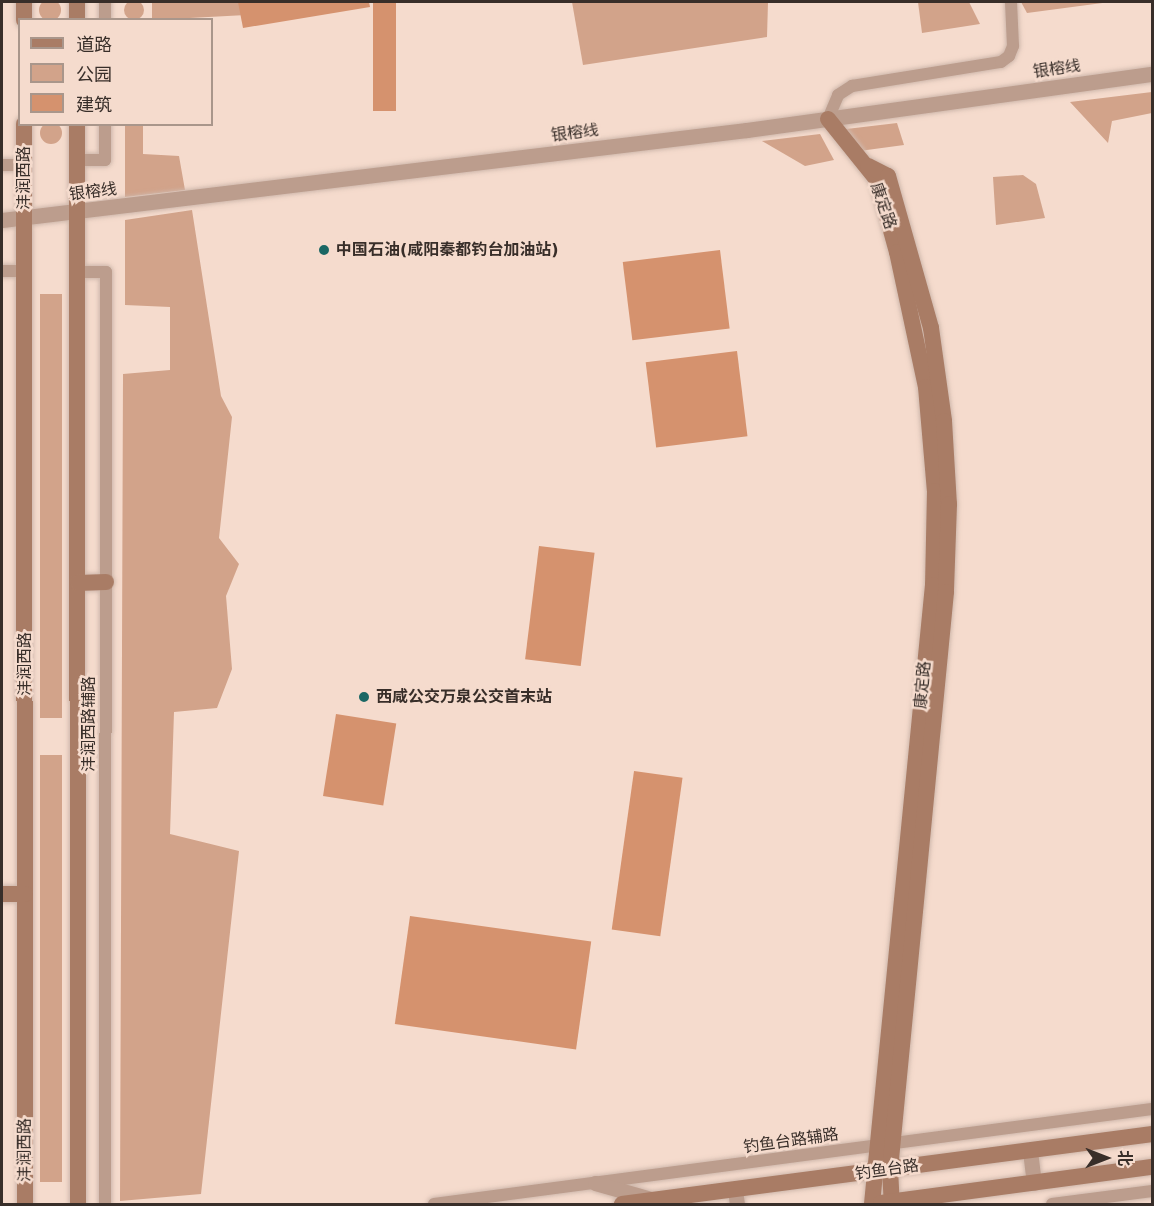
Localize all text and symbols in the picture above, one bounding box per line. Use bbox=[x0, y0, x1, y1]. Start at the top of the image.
legend bbox=[18, 18, 213, 126]
text: 道路 bbox=[76, 34, 112, 55]
street label: 银榕线 bbox=[1032, 56, 1082, 82]
text: 公园 bbox=[76, 64, 112, 85]
text: 建筑 bbox=[76, 94, 112, 115]
street label: 银榕线 bbox=[550, 121, 600, 145]
street label: 沣润西路 bbox=[14, 146, 34, 210]
street label: 银榕线 bbox=[68, 180, 118, 204]
street label: 康定路 bbox=[866, 180, 900, 232]
place label: 中国石油(咸阳秦都钓台加油站) bbox=[336, 240, 559, 260]
marker: 中国石油(咸阳秦都钓台加油站) bbox=[317, 243, 331, 257]
street label: 沣润西路 bbox=[15, 632, 35, 696]
street label: 康定路 bbox=[911, 660, 935, 710]
street label: 沣润西路辅路 bbox=[79, 676, 99, 772]
place label: 西咸公交万泉公交首末站 bbox=[376, 687, 552, 707]
marker: 西咸公交万泉公交首末站 bbox=[357, 690, 371, 704]
street label: 沣润西路 bbox=[15, 1118, 35, 1182]
street label: 钓鱼台路辅路 bbox=[742, 1125, 840, 1157]
north arrow bbox=[1076, 1128, 1136, 1188]
text: 北 bbox=[1115, 1150, 1134, 1166]
street label: 钓鱼台路 bbox=[854, 1156, 920, 1184]

